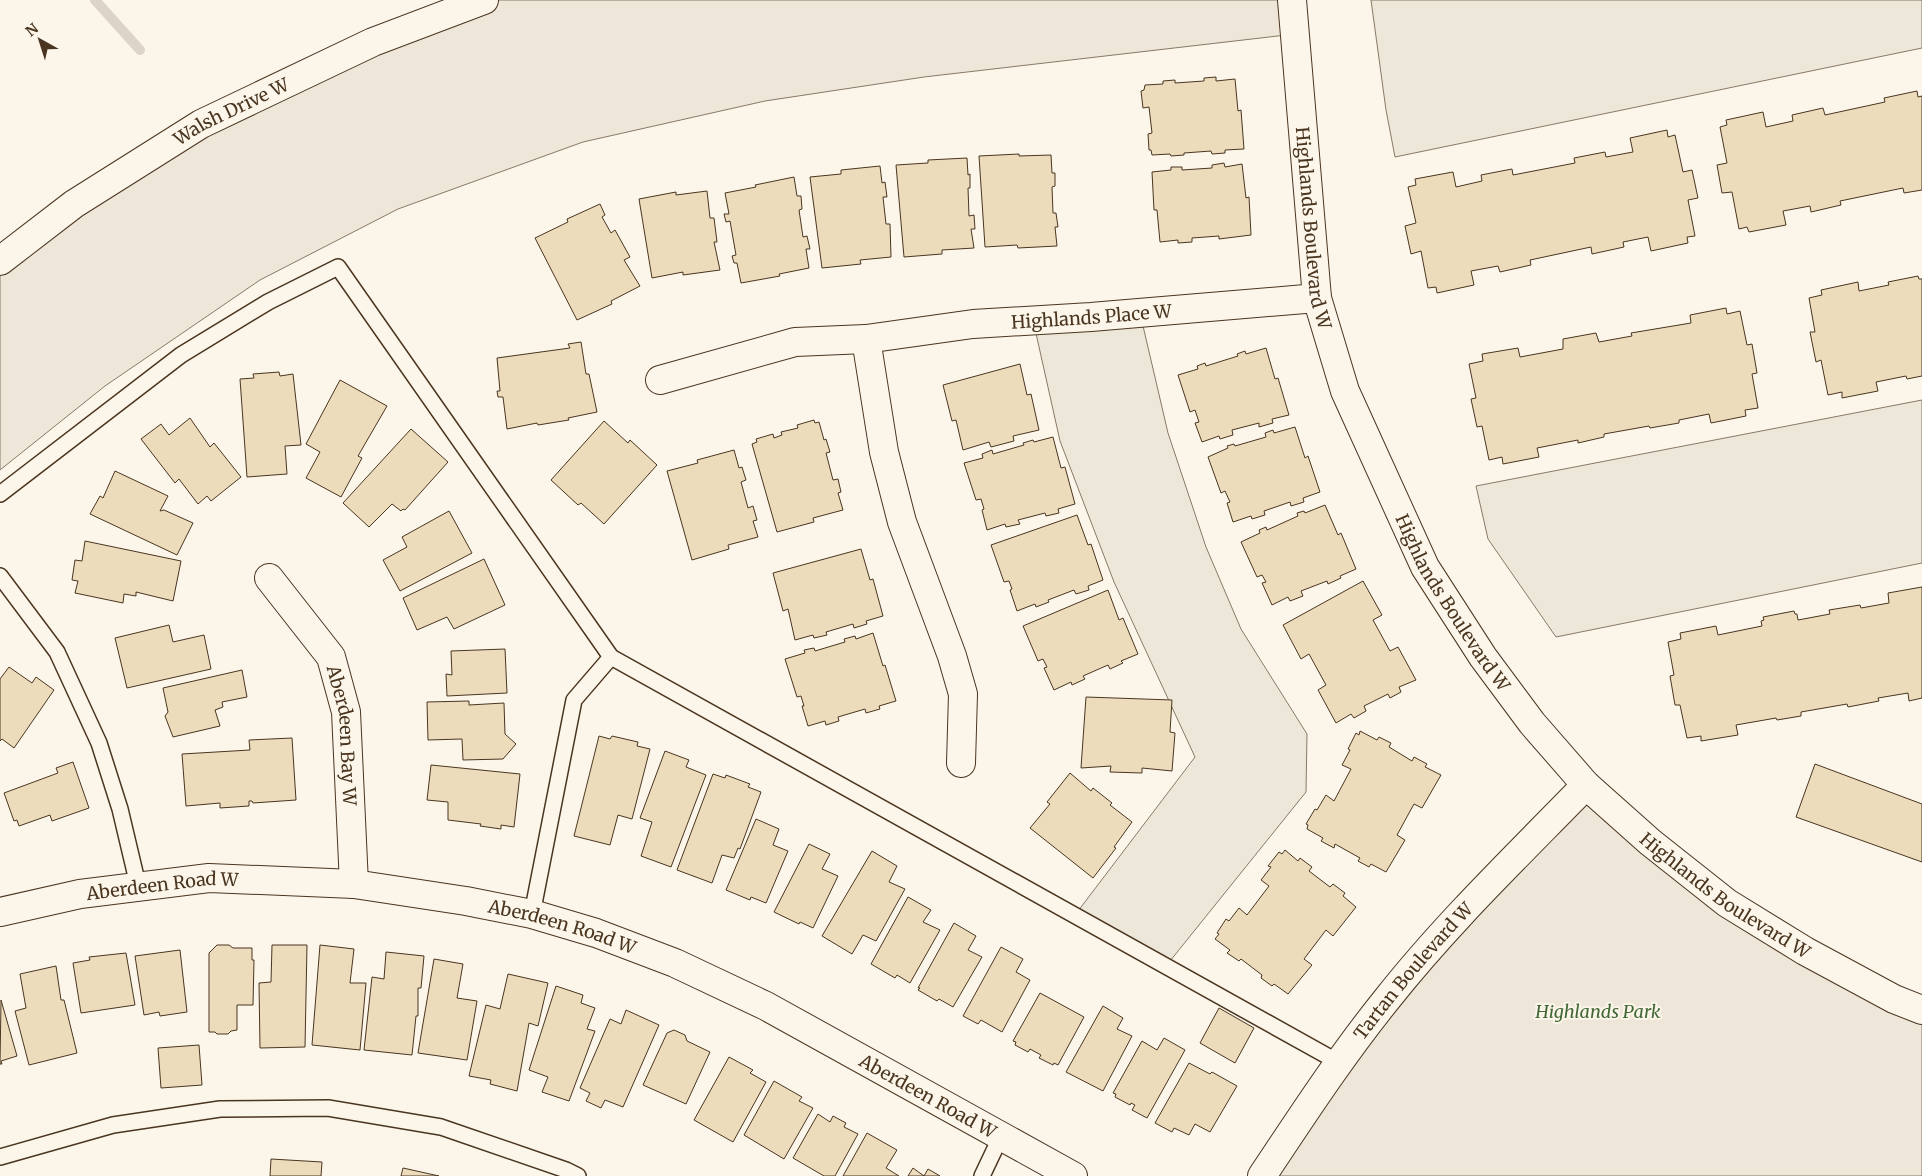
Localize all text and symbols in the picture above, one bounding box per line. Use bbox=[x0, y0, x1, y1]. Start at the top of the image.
north arrow bbox=[15, 15, 65, 65]
text: N bbox=[22, 19, 42, 40]
street label: Walsh Drive W bbox=[168, 72, 293, 151]
street label: Highlands Boulevard W bbox=[1291, 126, 1337, 333]
street label: Highlands Place W bbox=[1010, 299, 1174, 333]
street label: Highlands Boulevard W bbox=[1391, 510, 1516, 696]
street label: Aberdeen Bay W bbox=[322, 661, 362, 807]
street label: Highlands Boulevard W bbox=[1635, 827, 1816, 964]
street label: Aberdeen Road W bbox=[84, 866, 240, 905]
street label: Aberdeen Road W bbox=[485, 894, 640, 959]
street label: Tartan Boulevard W bbox=[1348, 896, 1478, 1044]
park label: Highlands Park bbox=[1534, 1000, 1661, 1023]
street label: Aberdeen Road W bbox=[855, 1048, 1002, 1143]

